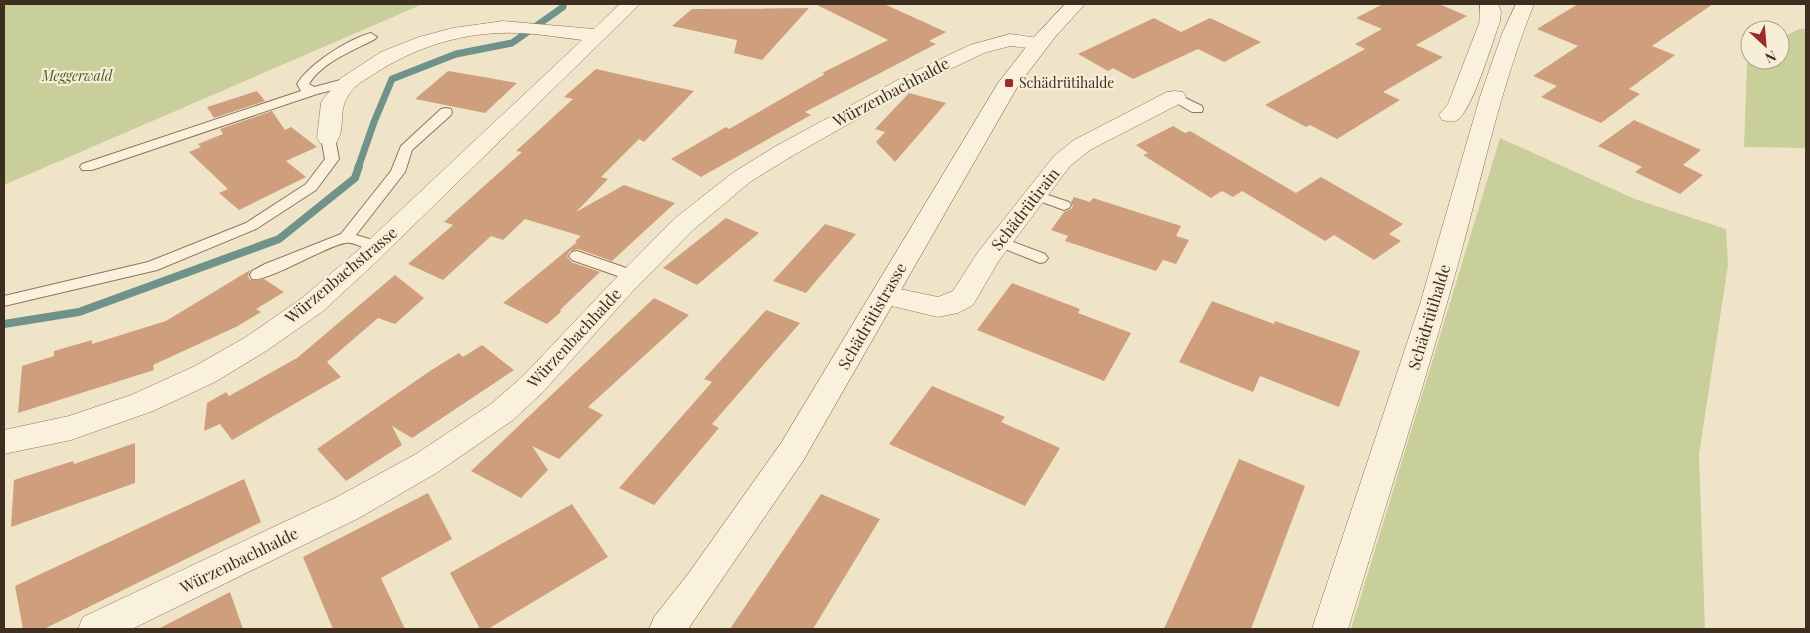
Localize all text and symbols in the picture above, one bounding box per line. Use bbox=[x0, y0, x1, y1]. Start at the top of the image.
north arrow bbox=[1740, 20, 1790, 70]
text: N bbox=[1762, 46, 1780, 68]
street label: Würzenbachhalde bbox=[828, 52, 953, 132]
park label: Meggerwald bbox=[41, 66, 113, 85]
place label: Schädrütihalde bbox=[1019, 73, 1114, 92]
marker: Schädrütihalde bbox=[1003, 77, 1015, 89]
street label: Schädrütirain bbox=[986, 163, 1064, 254]
street label: Würzenbachstrasse bbox=[280, 222, 401, 328]
street label: Schädrütistrasse bbox=[832, 258, 911, 373]
street label: Schädrütihalde bbox=[1403, 262, 1455, 372]
street label: Würzenbachhalde bbox=[521, 283, 625, 393]
street label: Würzenbachhalde bbox=[175, 522, 301, 598]

